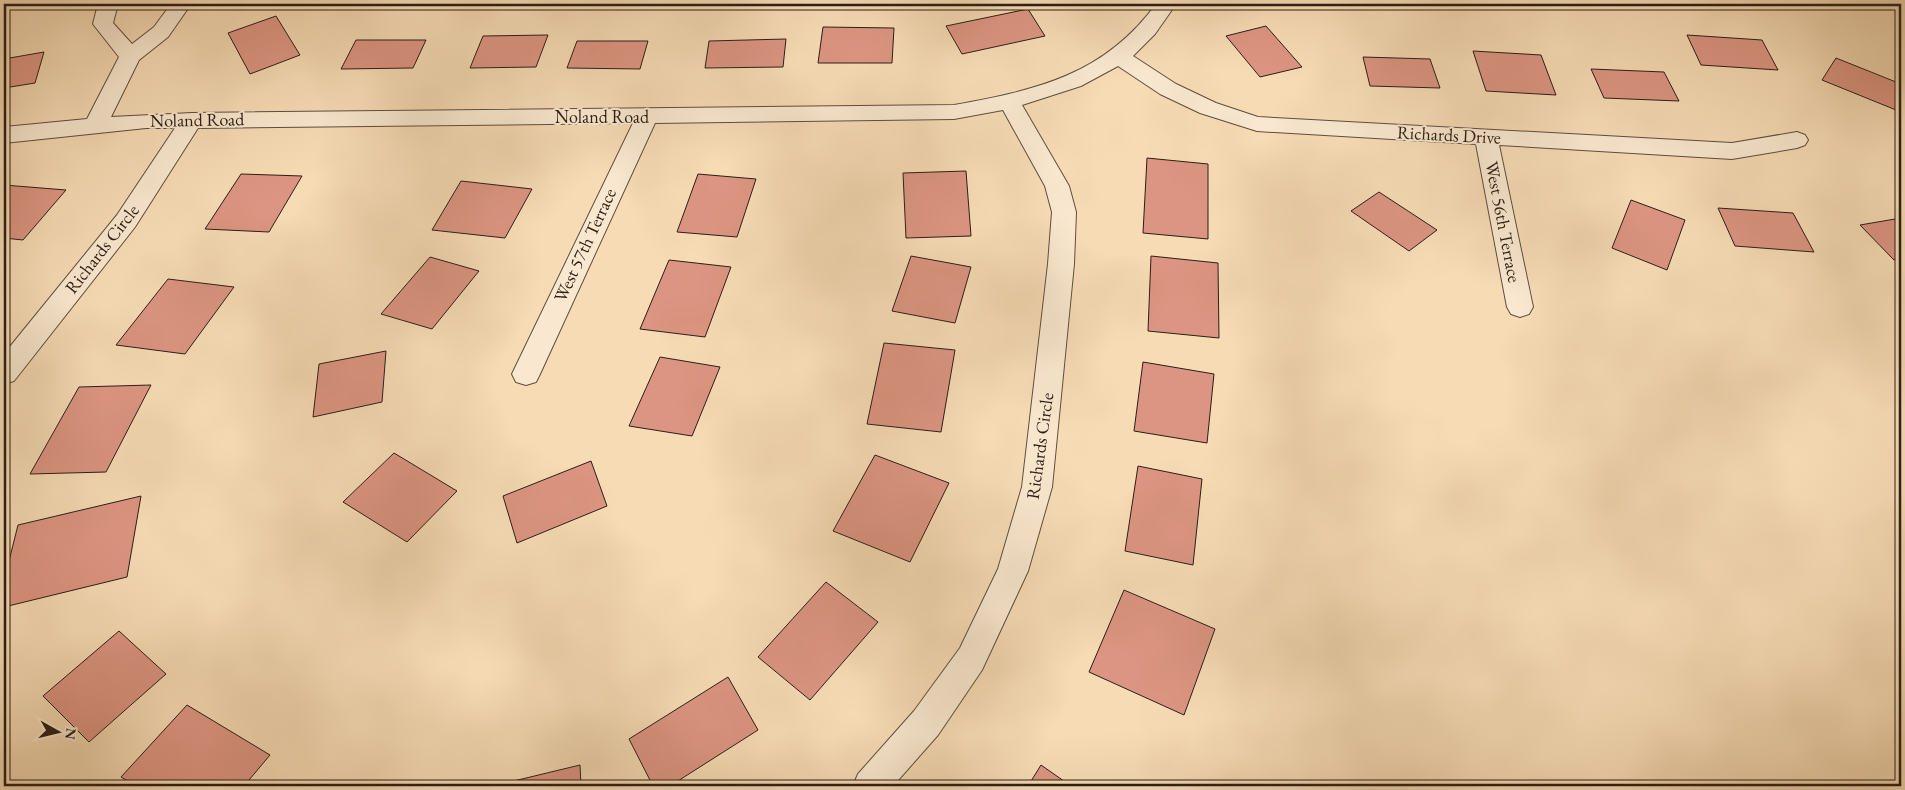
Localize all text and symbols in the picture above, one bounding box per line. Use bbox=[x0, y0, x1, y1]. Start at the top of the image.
street label: Noland Road bbox=[555, 105, 650, 128]
street label: Noland Road bbox=[150, 107, 245, 132]
street label: Richards Drive bbox=[1396, 120, 1502, 149]
street label: West 56th Terrace bbox=[1480, 159, 1527, 284]
street label: West 57th Terrace bbox=[548, 184, 621, 305]
street label: Richards Circle bbox=[59, 199, 144, 298]
street label: Richards Circle bbox=[1021, 391, 1058, 501]
north arrow bbox=[32, 708, 82, 758]
text: N bbox=[61, 727, 81, 741]

